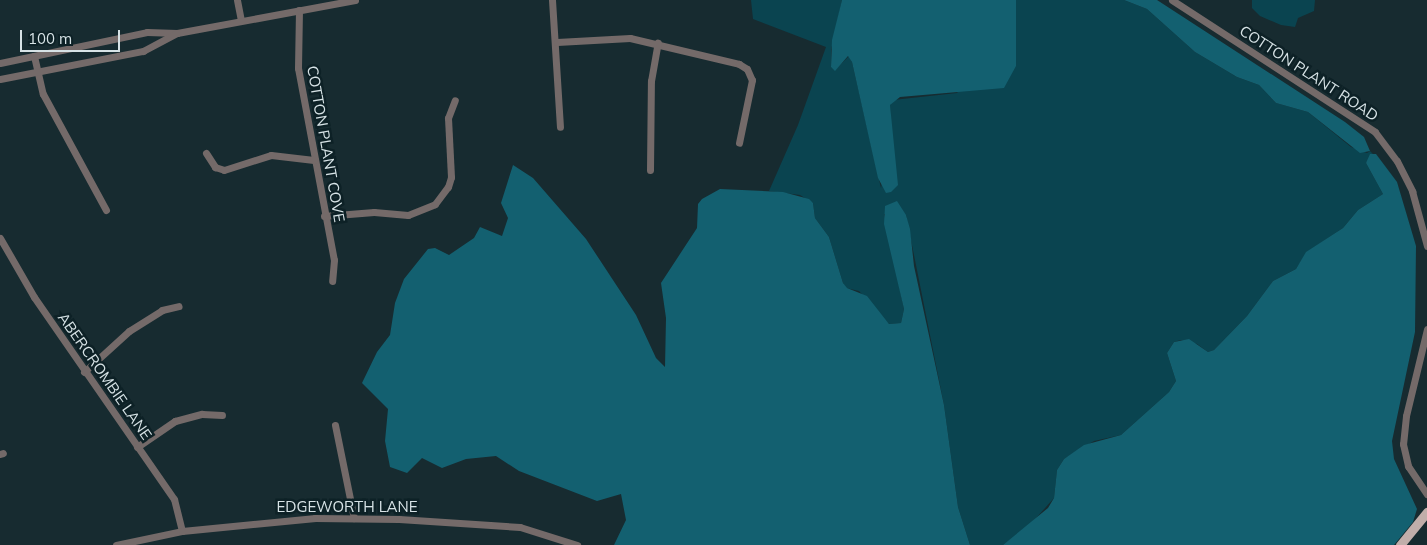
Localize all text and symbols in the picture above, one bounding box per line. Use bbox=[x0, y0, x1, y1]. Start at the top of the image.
scale bar bbox=[22, 20, 122, 52]
street label: COTTON PLANT ROAD bbox=[1236, 21, 1382, 125]
text: 100 m bbox=[28, 29, 72, 48]
street label: COTTON PLANT COVE bbox=[303, 64, 349, 224]
street label: ABERCROMBIE LANE bbox=[54, 309, 156, 443]
street label: EDGEWORTH LANE bbox=[276, 498, 418, 516]

